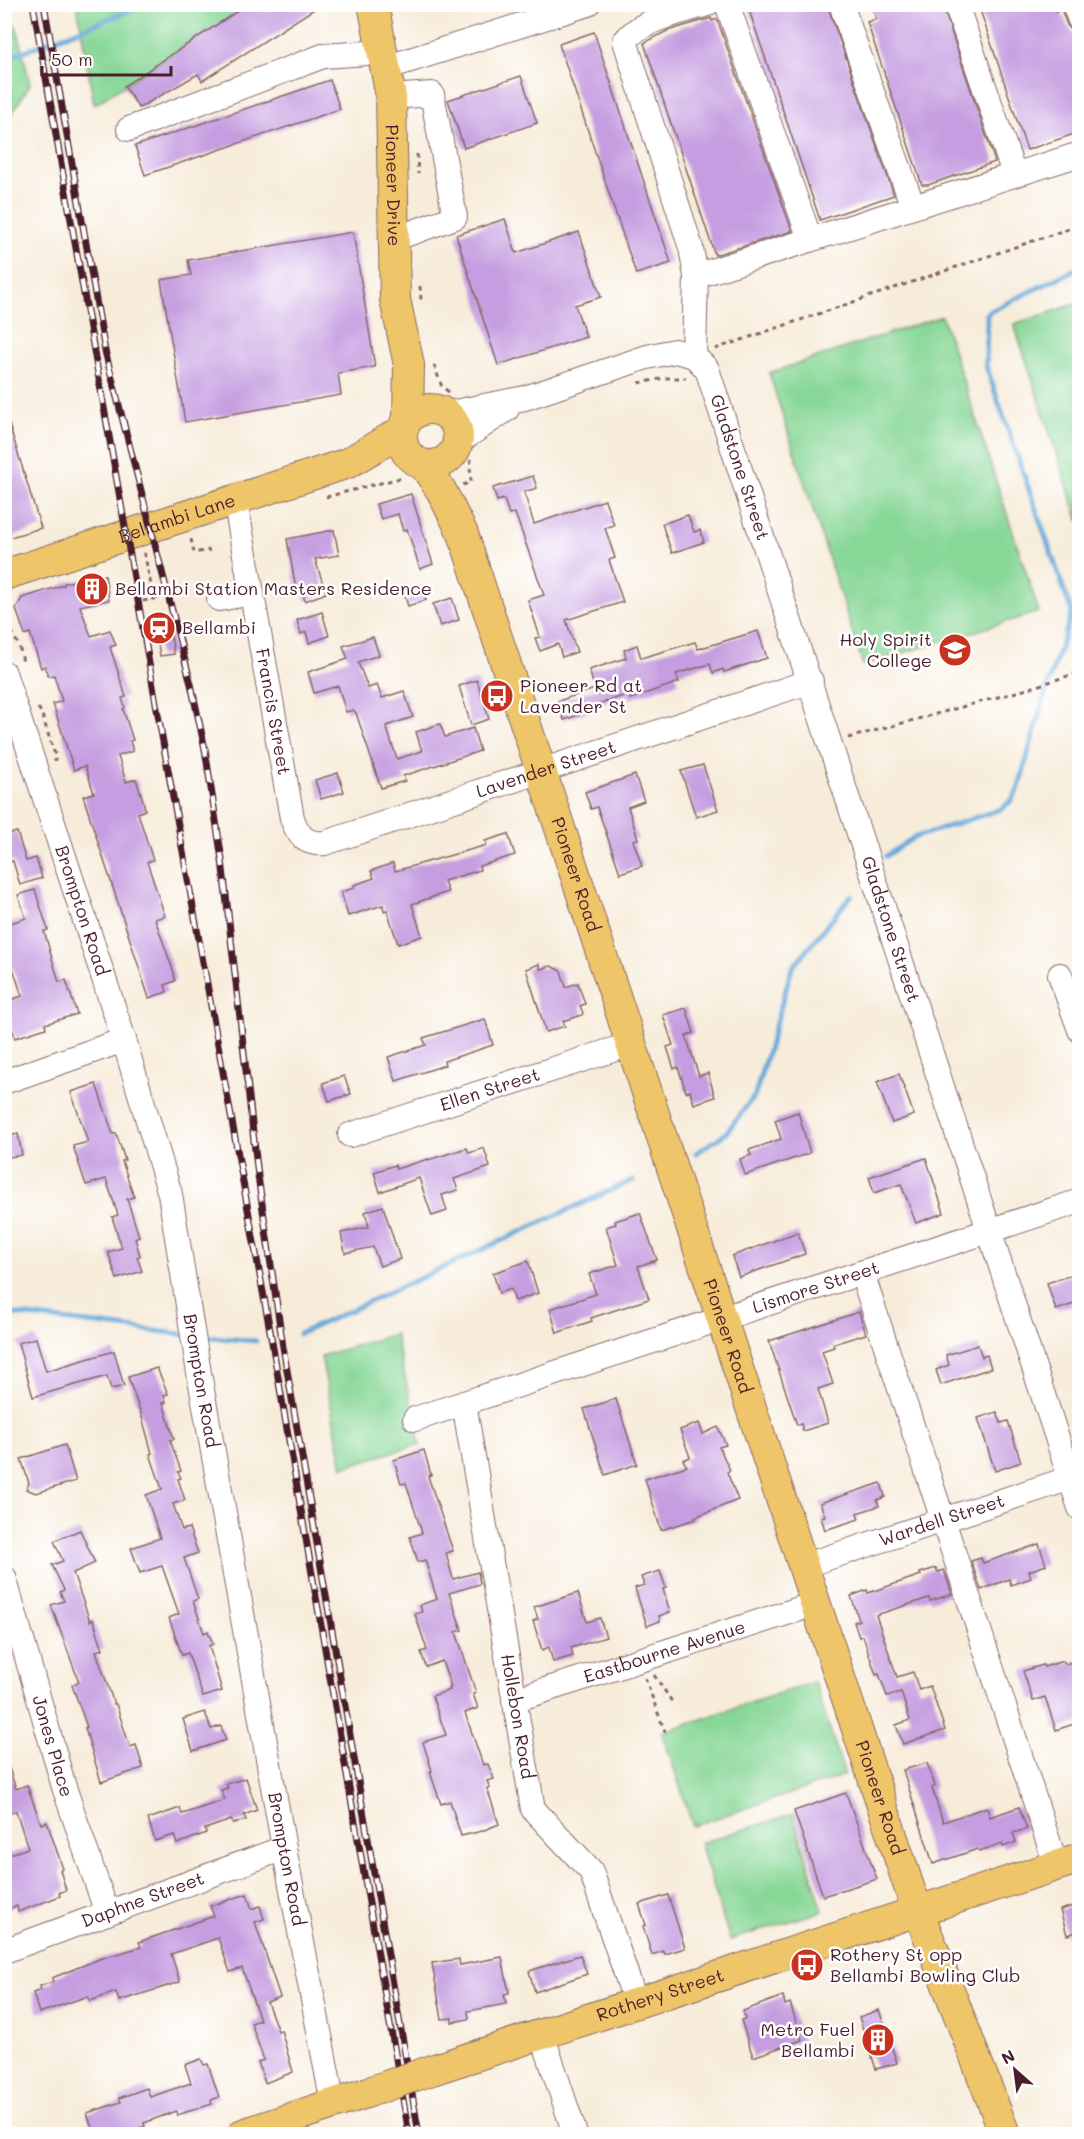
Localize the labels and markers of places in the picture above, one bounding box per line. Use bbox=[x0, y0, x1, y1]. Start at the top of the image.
building icon: Bellambi Station Masters Residence bbox=[74, 571, 110, 607]
place label: Bellambi Station Masters Residence bbox=[115, 576, 432, 600]
station icon: Bellambi bbox=[141, 610, 177, 646]
place label: Bellambi bbox=[182, 615, 256, 639]
place label: Holy Spirit College bbox=[840, 627, 932, 672]
school or university icon: Holy Spirit College bbox=[937, 632, 973, 668]
place label: Pioneer Rd at Lavender St bbox=[520, 673, 642, 718]
bus stop icon: Pioneer Rd at Lavender St bbox=[479, 678, 515, 714]
place label: Rothery St opp Bellambi Bowling Club bbox=[830, 1942, 1020, 1987]
bus stop icon: Rothery St opp Bellambi Bowling Club bbox=[789, 1947, 825, 1983]
place label: Metro Fuel Bellambi bbox=[761, 2017, 855, 2062]
building icon: Metro Fuel Bellambi bbox=[860, 2022, 896, 2058]

